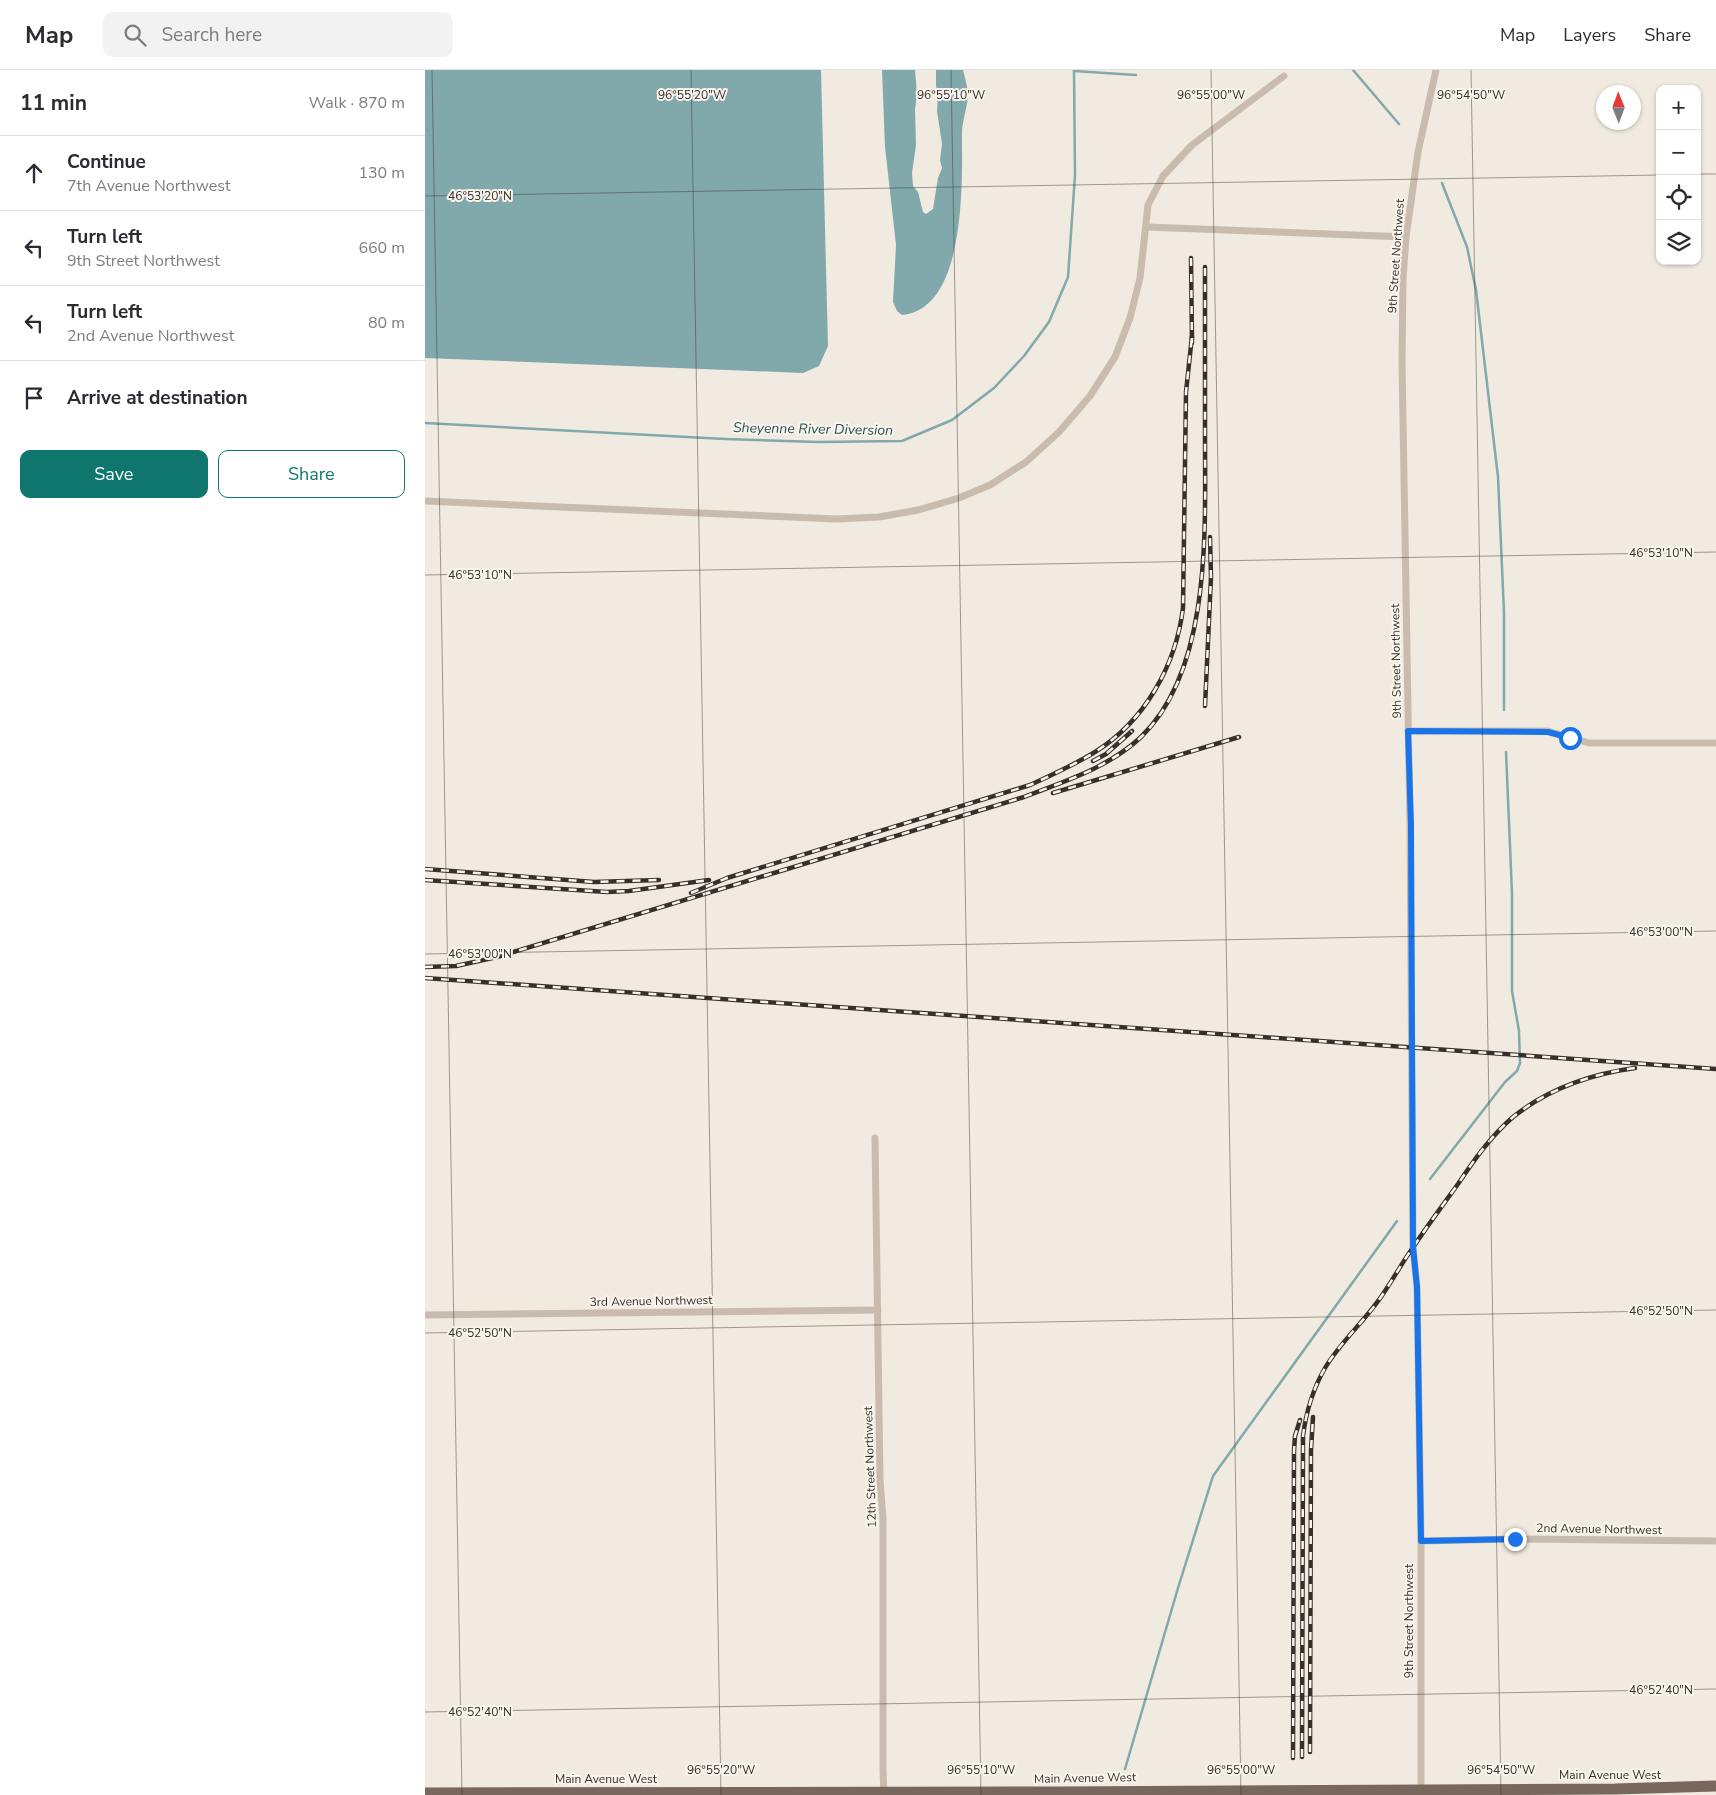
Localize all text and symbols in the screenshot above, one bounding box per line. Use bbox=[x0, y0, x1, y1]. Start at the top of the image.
search box bbox=[103, 12, 453, 57]
text: Map bbox=[25, 19, 73, 51]
icon: search bbox=[121, 21, 149, 49]
text: Search here bbox=[161, 22, 262, 48]
text: Map bbox=[1500, 23, 1535, 47]
text: Layers bbox=[1563, 23, 1616, 47]
text: Share bbox=[1644, 23, 1691, 47]
north arrow bbox=[1596, 85, 1641, 130]
map controls bbox=[1656, 85, 1701, 265]
button: + bbox=[1656, 85, 1701, 130]
text: 96°55'20"W bbox=[658, 87, 726, 103]
text: 96°55'10"W bbox=[917, 87, 985, 103]
text: 96°55'00"W bbox=[1177, 87, 1245, 103]
text: 96°54'50"W bbox=[1437, 87, 1505, 103]
text: 11 min bbox=[20, 89, 87, 117]
text: Walk · 870 m bbox=[309, 92, 405, 114]
button: − bbox=[1656, 130, 1701, 175]
text: Continue bbox=[67, 149, 146, 175]
icon: ahead bbox=[20, 159, 48, 187]
text: 130 m bbox=[358, 162, 405, 184]
text: 7th Avenue Northwest bbox=[67, 175, 231, 197]
button: locate bbox=[1656, 175, 1701, 220]
text: 46°53'20"N bbox=[448, 188, 512, 204]
street label: 9th Street Northwest bbox=[1384, 198, 1408, 314]
button: layers bbox=[1656, 220, 1701, 265]
text: Turn left bbox=[67, 224, 142, 250]
icon: left bbox=[20, 234, 48, 262]
text: 660 m bbox=[358, 237, 405, 259]
text: 9th Street Northwest bbox=[67, 250, 220, 272]
text: Turn left bbox=[67, 299, 142, 325]
icon: left bbox=[20, 309, 48, 337]
text: 80 m bbox=[368, 312, 405, 334]
text: 2nd Avenue Northwest bbox=[67, 325, 234, 347]
icon: arrive bbox=[20, 384, 48, 412]
text: Arrive at destination bbox=[67, 385, 248, 411]
water label: Sheyenne River Diversion bbox=[733, 418, 893, 440]
button: Save bbox=[20, 450, 208, 498]
button: Share bbox=[218, 450, 405, 498]
text: 46°53'10"N bbox=[1629, 545, 1693, 561]
text: 46°53'10"N bbox=[448, 567, 512, 583]
street label: 9th Street Northwest bbox=[1387, 603, 1405, 718]
route start bbox=[1559, 727, 1582, 750]
text: 46°53'00"N bbox=[1629, 924, 1693, 940]
text: 46°53'00"N bbox=[448, 946, 512, 962]
street label: 3rd Avenue Northwest bbox=[589, 1292, 713, 1310]
text: 46°52'50"N bbox=[1629, 1303, 1693, 1319]
text: 46°52'50"N bbox=[448, 1325, 512, 1341]
street label: 12th Street Northwest bbox=[860, 1405, 880, 1528]
street label: 2nd Avenue Northwest bbox=[1536, 1520, 1663, 1538]
route end bbox=[1504, 1528, 1527, 1551]
street label: 9th Street Northwest bbox=[1401, 1563, 1417, 1678]
text: 46°52'40"N bbox=[1629, 1682, 1693, 1698]
text: 46°52'40"N bbox=[448, 1704, 512, 1720]
text: 96°55'20"W bbox=[687, 1762, 755, 1778]
text: 96°55'10"W bbox=[947, 1762, 1015, 1778]
text: 96°55'00"W bbox=[1207, 1762, 1275, 1778]
text: 96°54'50"W bbox=[1467, 1762, 1535, 1778]
street label: Main Avenue West bbox=[1559, 1767, 1662, 1783]
street label: Main Avenue West bbox=[1034, 1769, 1137, 1787]
street label: Main Avenue West bbox=[555, 1771, 658, 1787]

